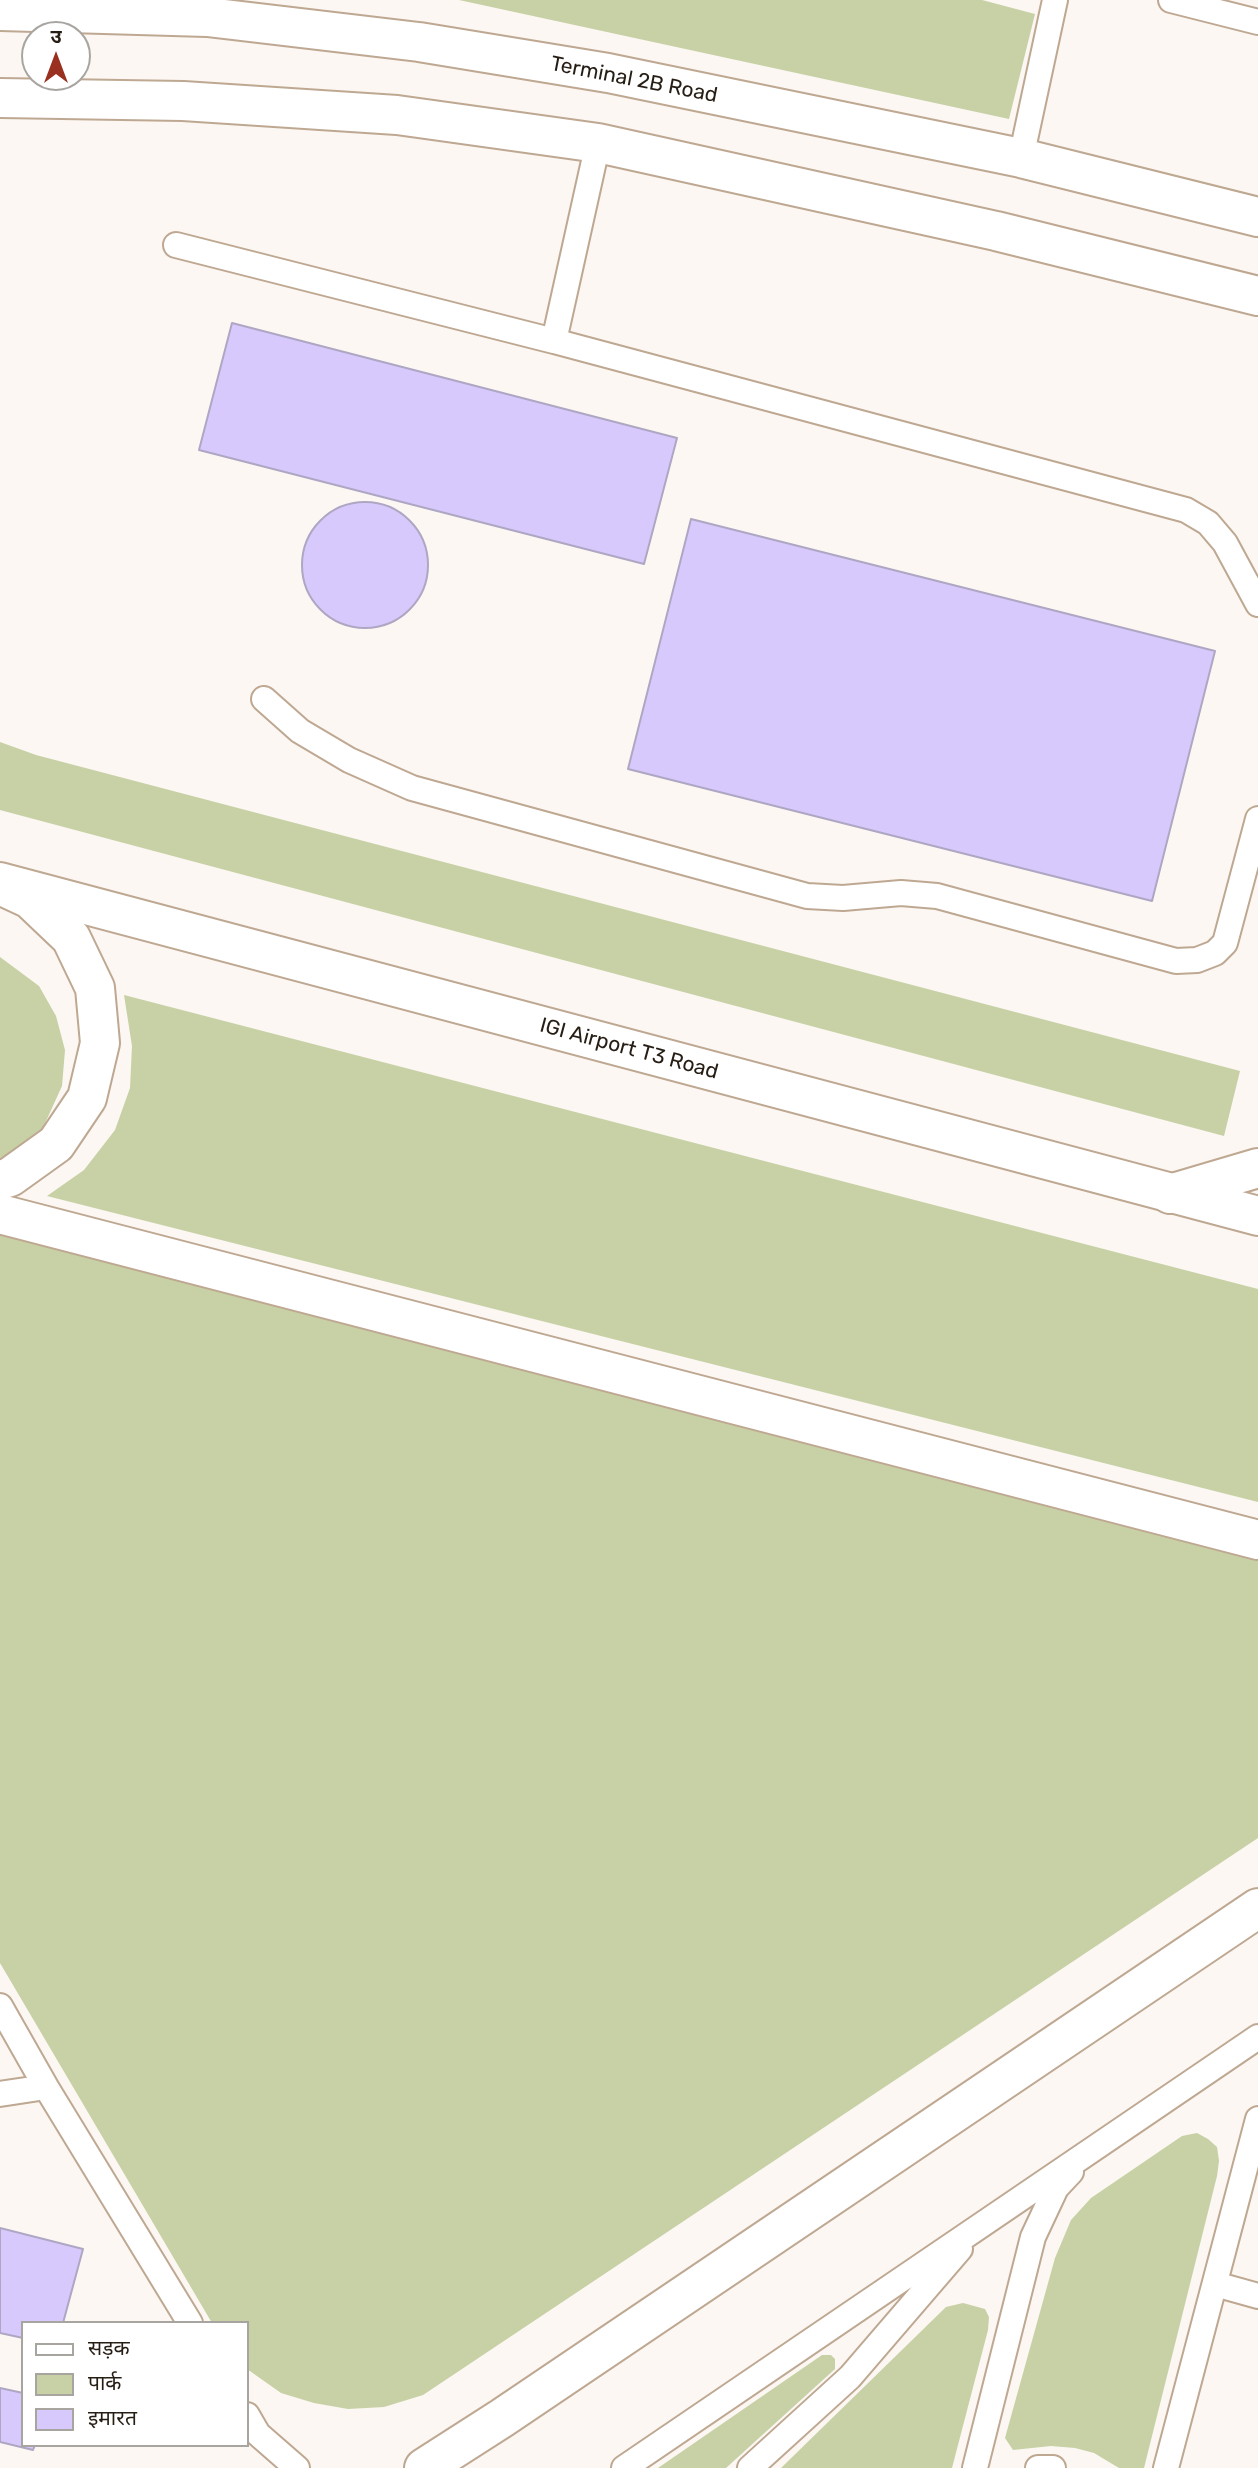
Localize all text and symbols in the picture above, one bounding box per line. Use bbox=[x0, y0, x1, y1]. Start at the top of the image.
north arrow bbox=[21, 21, 91, 91]
text: उ bbox=[50, 25, 62, 48]
street label: Terminal 2B Road bbox=[548, 51, 720, 109]
street label: IGI Airport T3 Road bbox=[537, 1013, 721, 1085]
legend bbox=[21, 2321, 248, 2447]
text: सड़क bbox=[88, 2335, 130, 2360]
text: पार्क bbox=[88, 2370, 122, 2395]
text: इमारत bbox=[88, 2405, 137, 2430]

